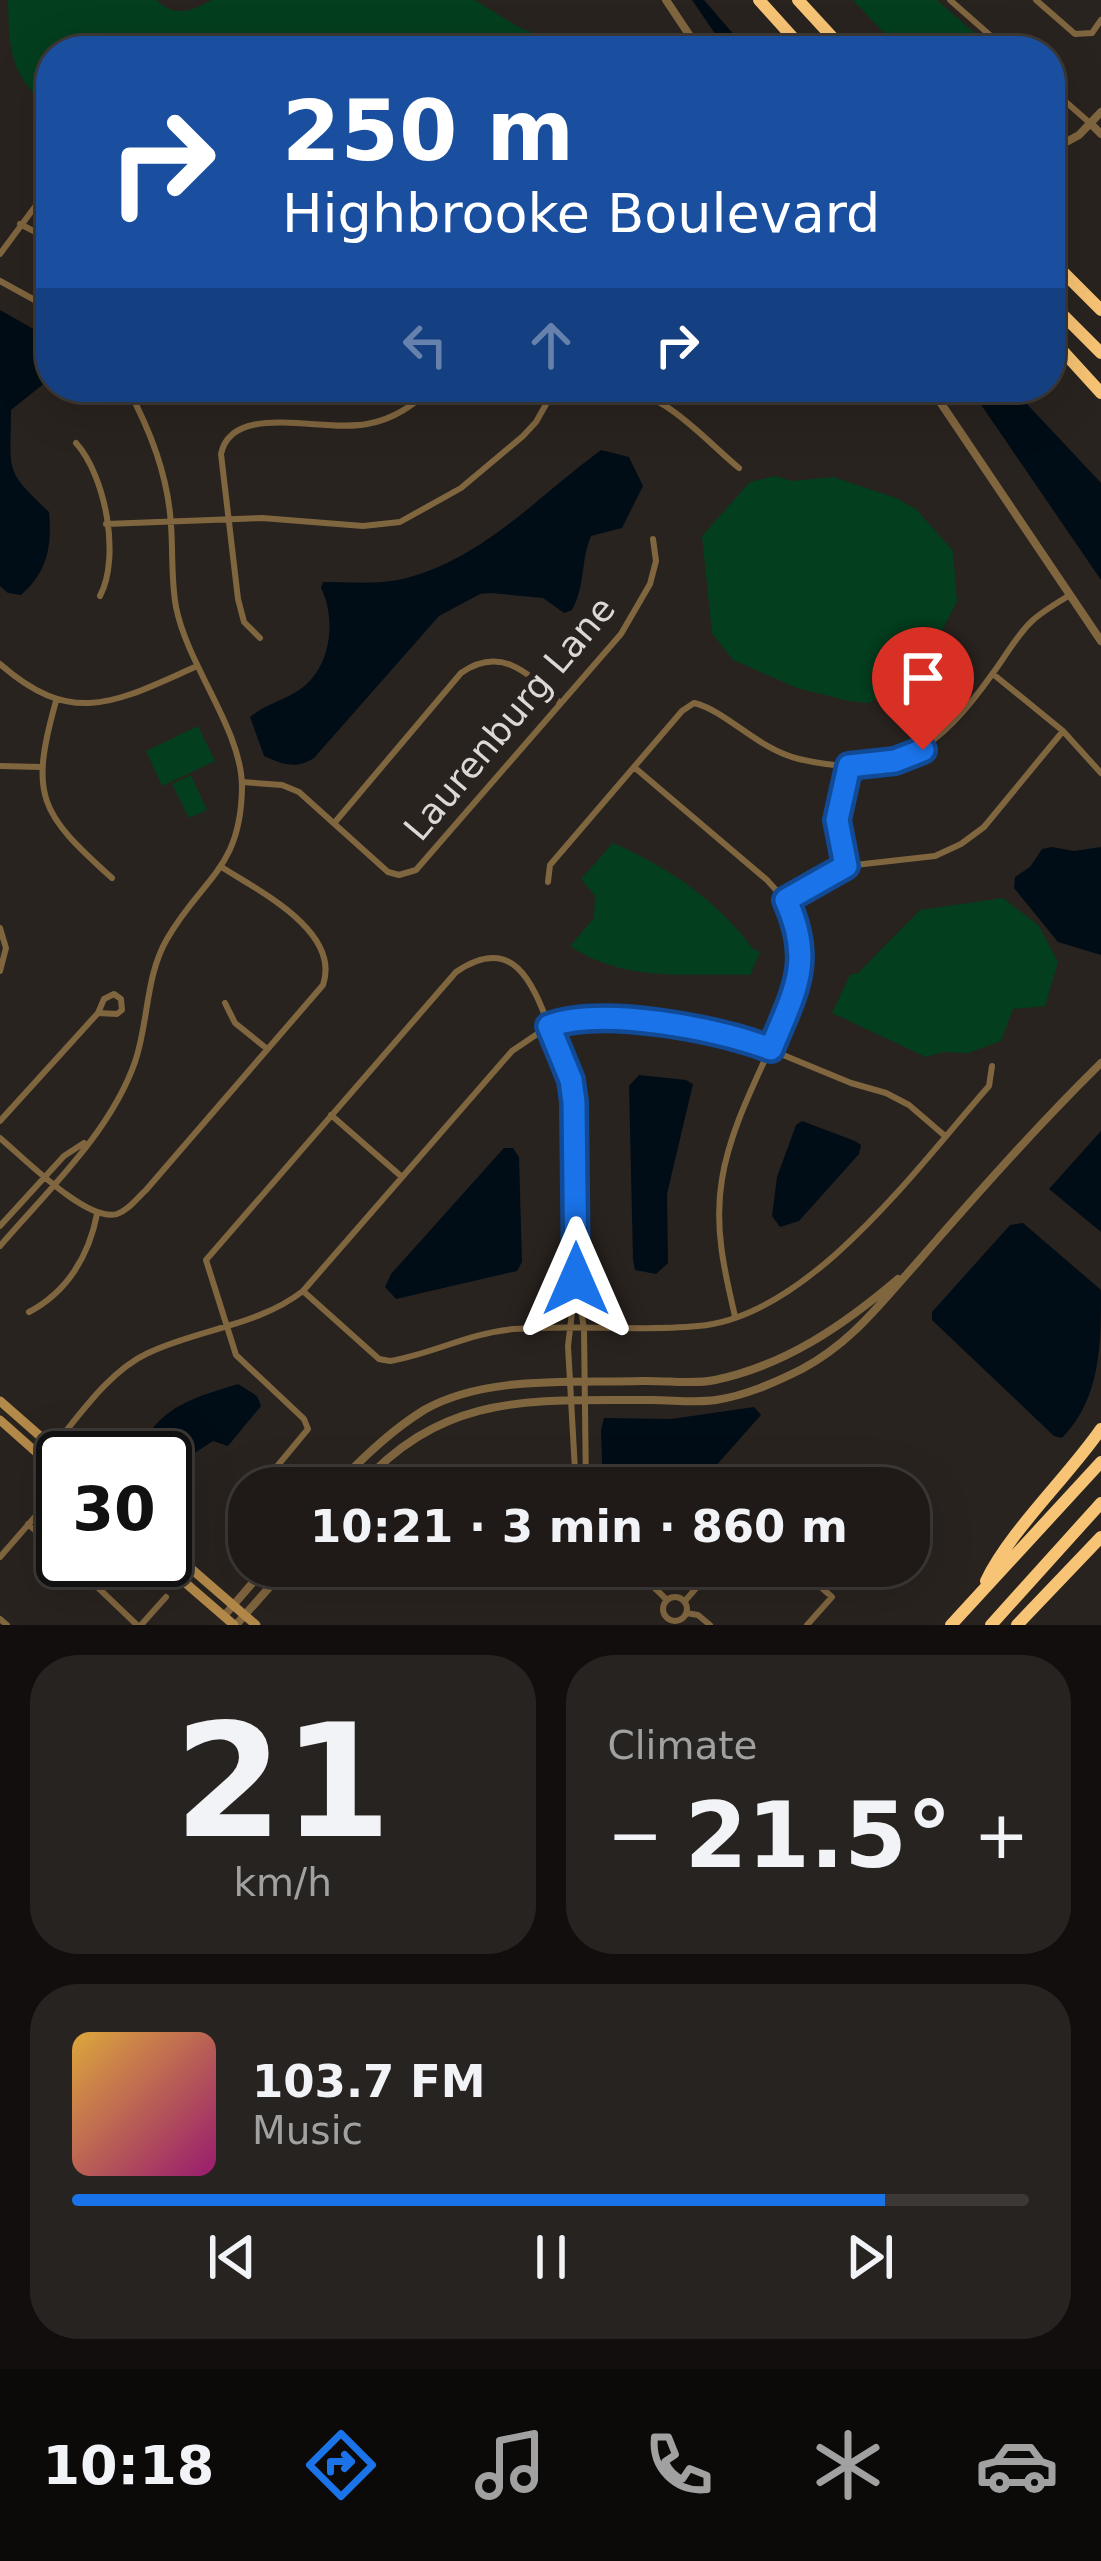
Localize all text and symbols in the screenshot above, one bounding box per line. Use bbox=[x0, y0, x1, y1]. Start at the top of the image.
text: 250 m bbox=[282, 82, 574, 180]
icon: right bbox=[84, 84, 240, 240]
text: Highbrooke Boulevard bbox=[282, 182, 880, 245]
icon: left bbox=[392, 312, 458, 378]
icon: ahead bbox=[518, 312, 584, 378]
icon: right bbox=[644, 312, 710, 378]
street label: Laurenburg Lane bbox=[396, 588, 623, 848]
pin bbox=[872, 627, 974, 750]
icon: arrive bbox=[890, 645, 956, 711]
position arrow bbox=[513, 1216, 639, 1342]
speed limit sign: 30 bbox=[36, 1431, 192, 1587]
text: 10:21 · 3 min · 860 m bbox=[310, 1500, 848, 1553]
text: 21 bbox=[174, 1691, 391, 1873]
text: Climate bbox=[608, 1723, 758, 1768]
text: 21.5° bbox=[685, 1783, 952, 1888]
text: − bbox=[608, 1797, 663, 1874]
text: + bbox=[974, 1797, 1029, 1874]
text: km/h bbox=[234, 1860, 332, 1905]
text: 103.7 FM bbox=[252, 2055, 486, 2108]
text: Music bbox=[252, 2108, 363, 2153]
icon: previous bbox=[199, 2224, 265, 2290]
icon: pause bbox=[518, 2224, 584, 2290]
icon: next bbox=[837, 2224, 903, 2290]
icon: directions bbox=[299, 2423, 383, 2507]
icon: music bbox=[468, 2423, 552, 2507]
icon: phone bbox=[637, 2423, 721, 2507]
icon: climate bbox=[806, 2423, 890, 2507]
icon: car bbox=[975, 2423, 1059, 2507]
text: 10:18 bbox=[42, 2434, 214, 2497]

